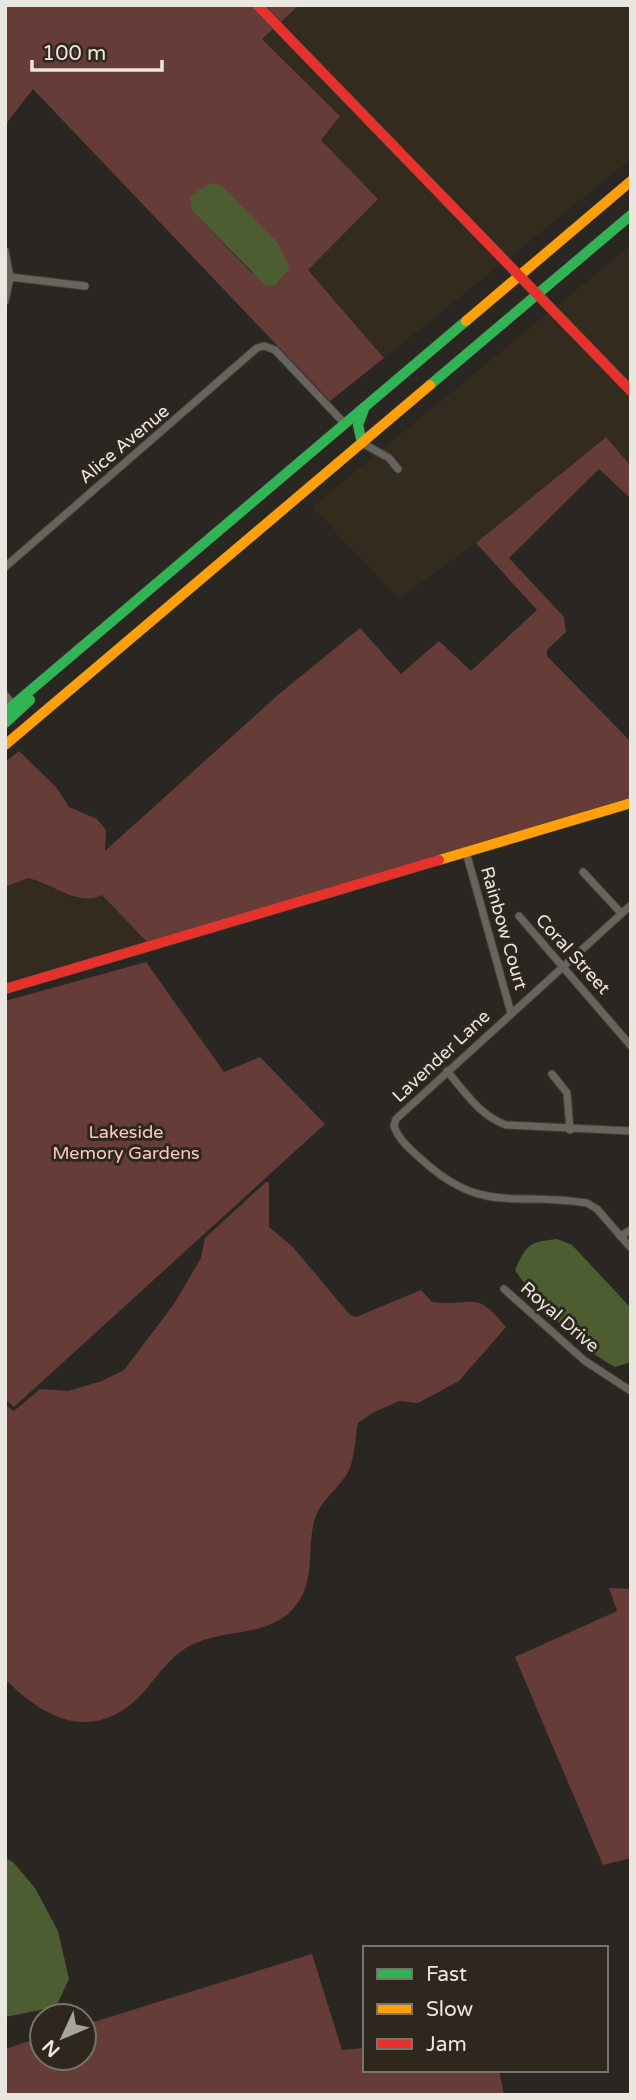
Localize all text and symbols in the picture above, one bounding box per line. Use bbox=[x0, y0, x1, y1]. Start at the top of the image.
scale bar bbox=[32, 28, 161, 72]
text: 100 m bbox=[42, 41, 106, 66]
street label: Alice Avenue bbox=[74, 400, 174, 488]
street label: Rainbow Court bbox=[476, 864, 532, 992]
street label: Coral Street bbox=[531, 909, 615, 999]
street label: Lavender Lane bbox=[388, 1005, 494, 1107]
park label: Lakeside Memory Gardens bbox=[52, 1121, 200, 1164]
street label: Royal Drive bbox=[516, 1277, 604, 1357]
legend bbox=[363, 1946, 608, 2072]
text: Fast bbox=[426, 1962, 467, 1987]
text: Slow bbox=[426, 1997, 474, 2022]
north arrow bbox=[28, 2002, 98, 2072]
text: Jam bbox=[426, 2032, 467, 2057]
text: N bbox=[38, 2035, 65, 2061]

